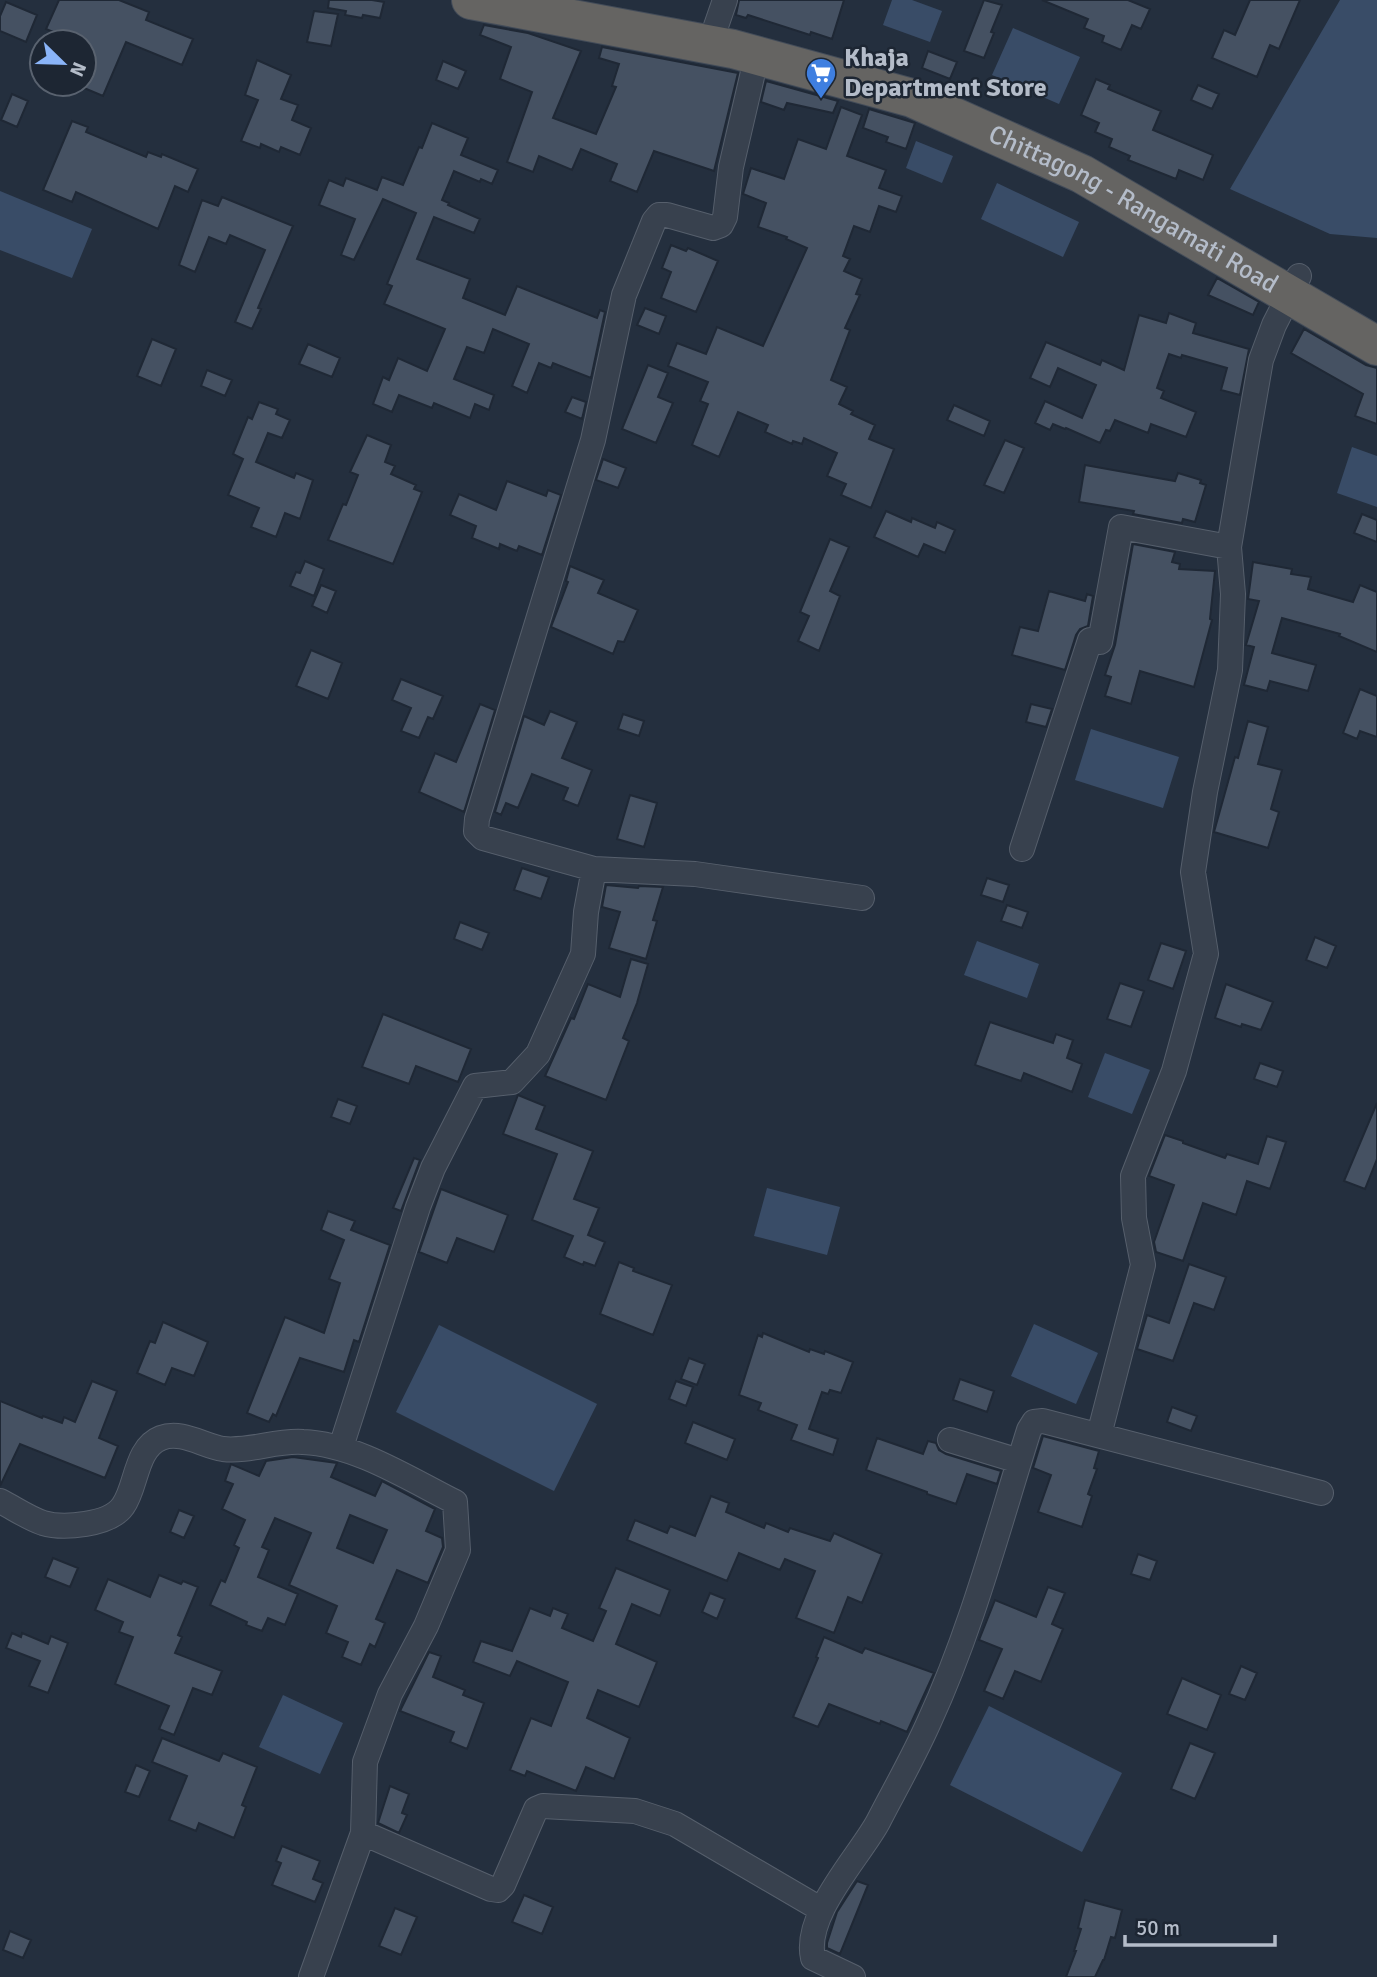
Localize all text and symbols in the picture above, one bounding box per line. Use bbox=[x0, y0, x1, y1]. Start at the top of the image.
north arrow bbox=[28, 28, 98, 98]
place label: Khaja Department Store bbox=[844, 42, 1047, 104]
supermarket icon: Khaja Department Store bbox=[804, 56, 838, 100]
text: N bbox=[64, 58, 91, 80]
street label: Chittagong - Rangamati Road bbox=[983, 118, 1284, 301]
scale bar bbox=[1125, 1904, 1276, 1948]
text: 50 m bbox=[1136, 1915, 1180, 1941]

